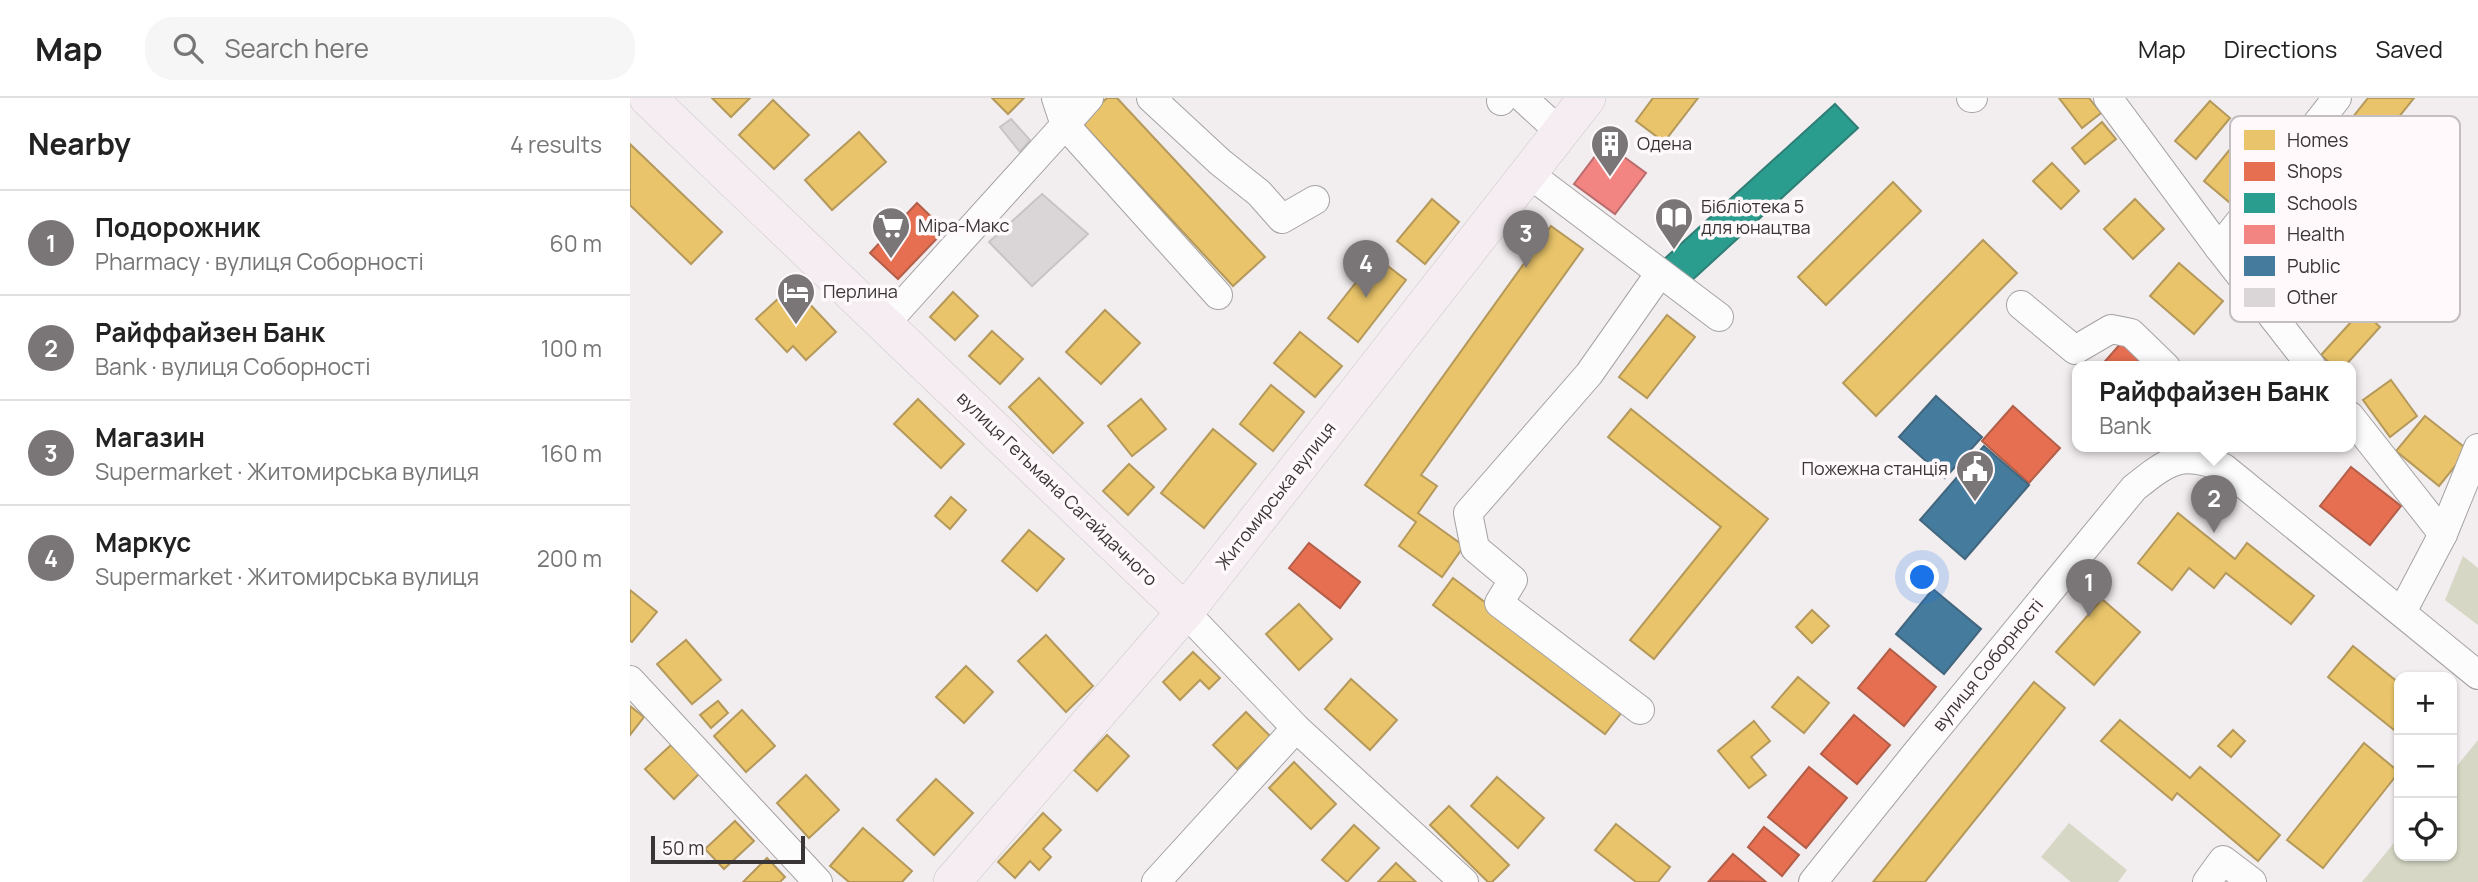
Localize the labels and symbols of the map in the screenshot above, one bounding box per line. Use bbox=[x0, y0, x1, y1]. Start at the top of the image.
legend bbox=[2230, 116, 2460, 322]
building icon: Одена bbox=[1589, 123, 1631, 178]
text: Homes bbox=[2287, 127, 2348, 153]
place label: Одена bbox=[1637, 131, 1692, 155]
text: Shops bbox=[2287, 158, 2342, 184]
text: Schools bbox=[2287, 190, 2357, 216]
place label: Бібліотека 5 для юнацтва bbox=[1701, 194, 1810, 239]
library icon: Бібліотека 5 для юнацтва bbox=[1653, 196, 1695, 251]
supermarket icon: Міра-Макс bbox=[870, 205, 912, 260]
pin: 3 bbox=[1503, 210, 1549, 268]
place label: Міра-Макс bbox=[918, 213, 1009, 237]
text: Health bbox=[2287, 221, 2345, 247]
pin: 4 bbox=[1343, 240, 1389, 298]
text: Public bbox=[2287, 253, 2340, 279]
hotel icon: Перлина bbox=[775, 271, 817, 326]
place label: Перлина bbox=[823, 279, 898, 303]
text: Other bbox=[2287, 284, 2338, 310]
street label: вулиця Гетьмана Сагайдачного bbox=[952, 386, 1163, 591]
street label: Житомирська вулиця bbox=[1210, 416, 1341, 574]
public building icon: Пожежна станція bbox=[1954, 448, 1996, 503]
place label: Пожежна станція bbox=[1802, 456, 1948, 480]
pin: 2 bbox=[2191, 475, 2237, 533]
pin: 1 bbox=[2066, 559, 2112, 617]
your location bbox=[1905, 560, 1939, 594]
street label: вулиця Соборності bbox=[1926, 593, 2048, 736]
scale bar bbox=[651, 833, 805, 865]

